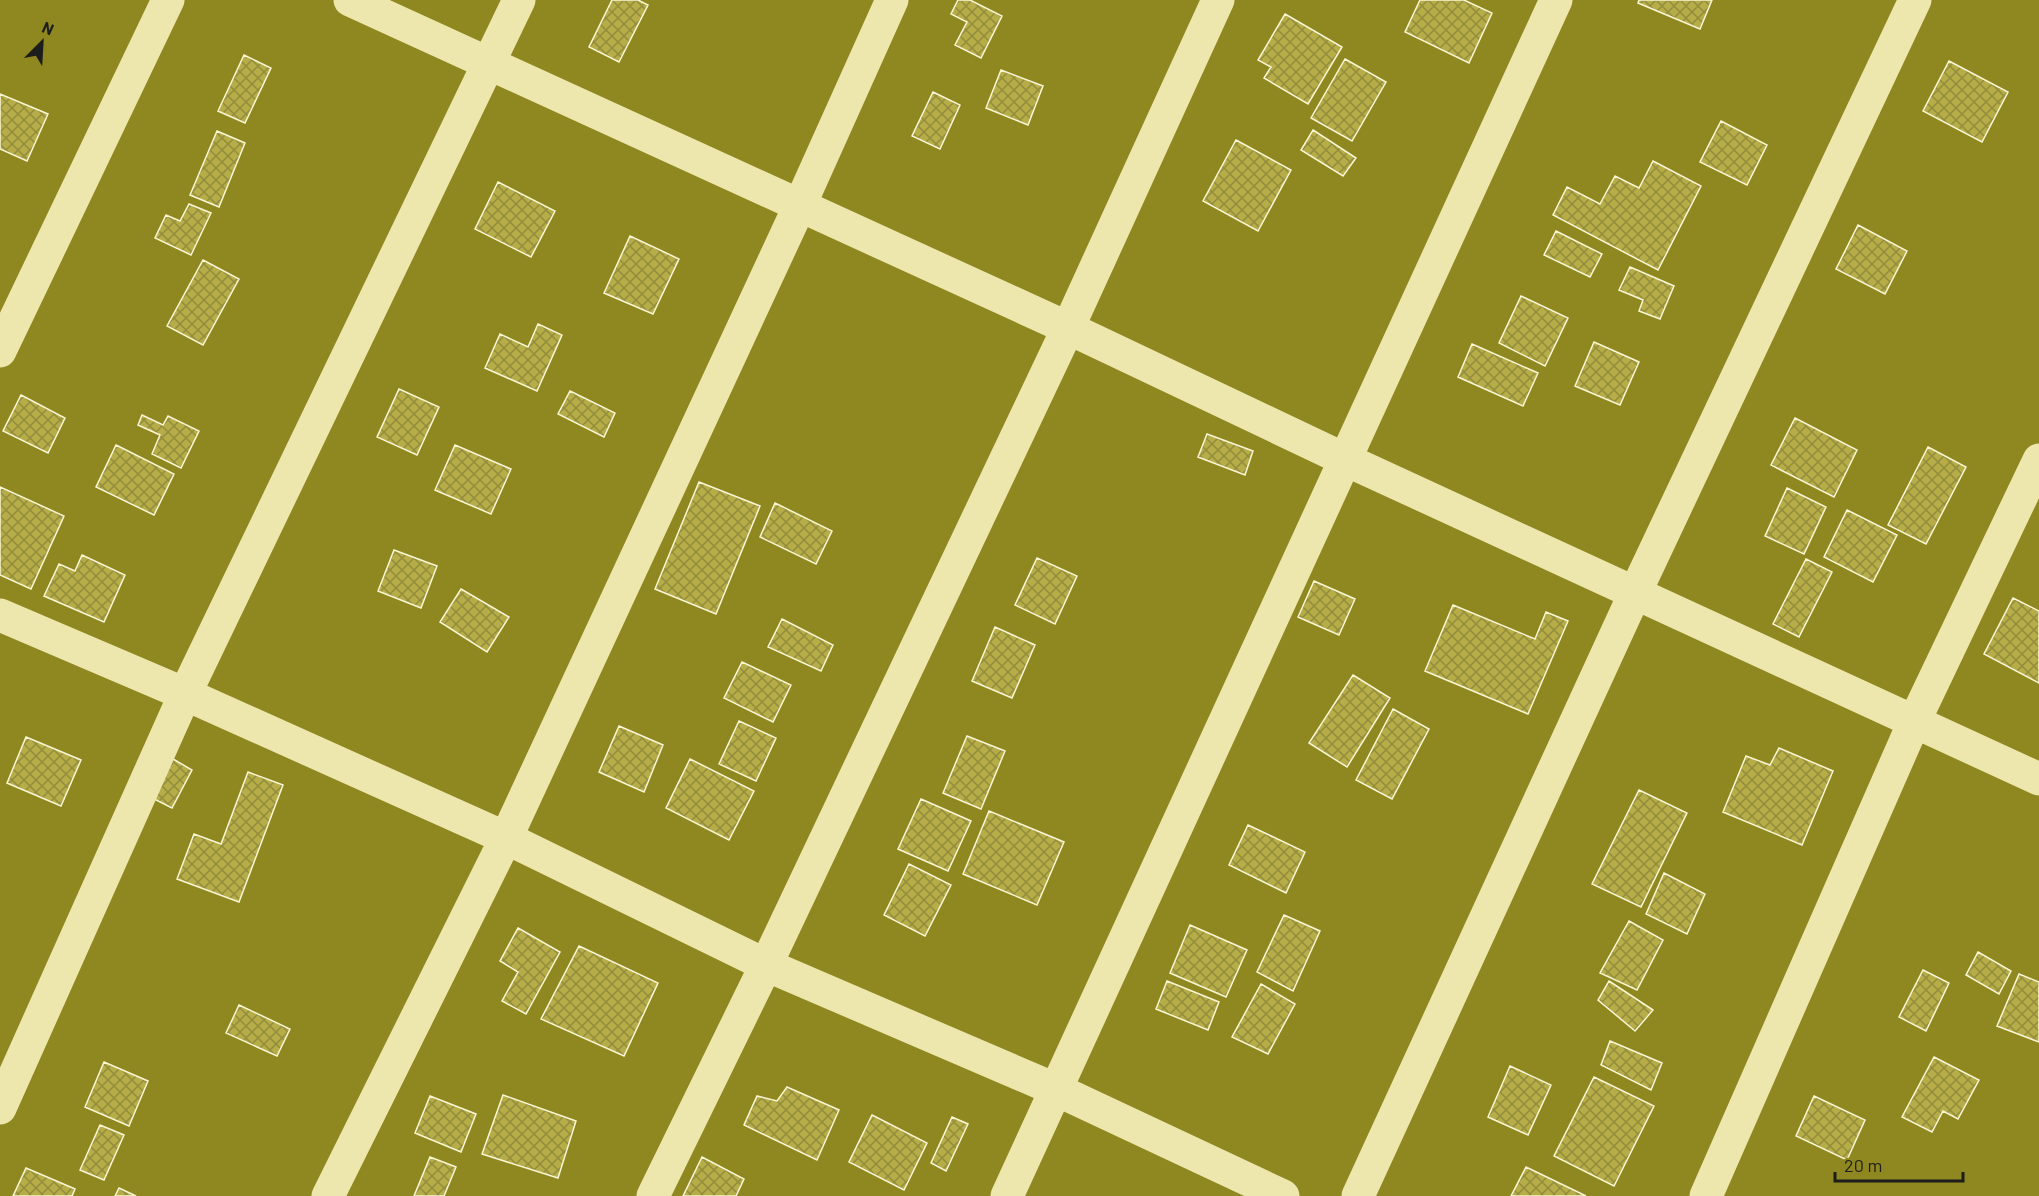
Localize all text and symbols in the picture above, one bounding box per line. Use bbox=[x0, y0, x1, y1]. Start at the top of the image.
north arrow bbox=[12, 12, 72, 72]
text: N bbox=[40, 17, 57, 39]
scale bar bbox=[1835, 1145, 1962, 1183]
text: 20 m bbox=[1844, 1154, 1882, 1176]

